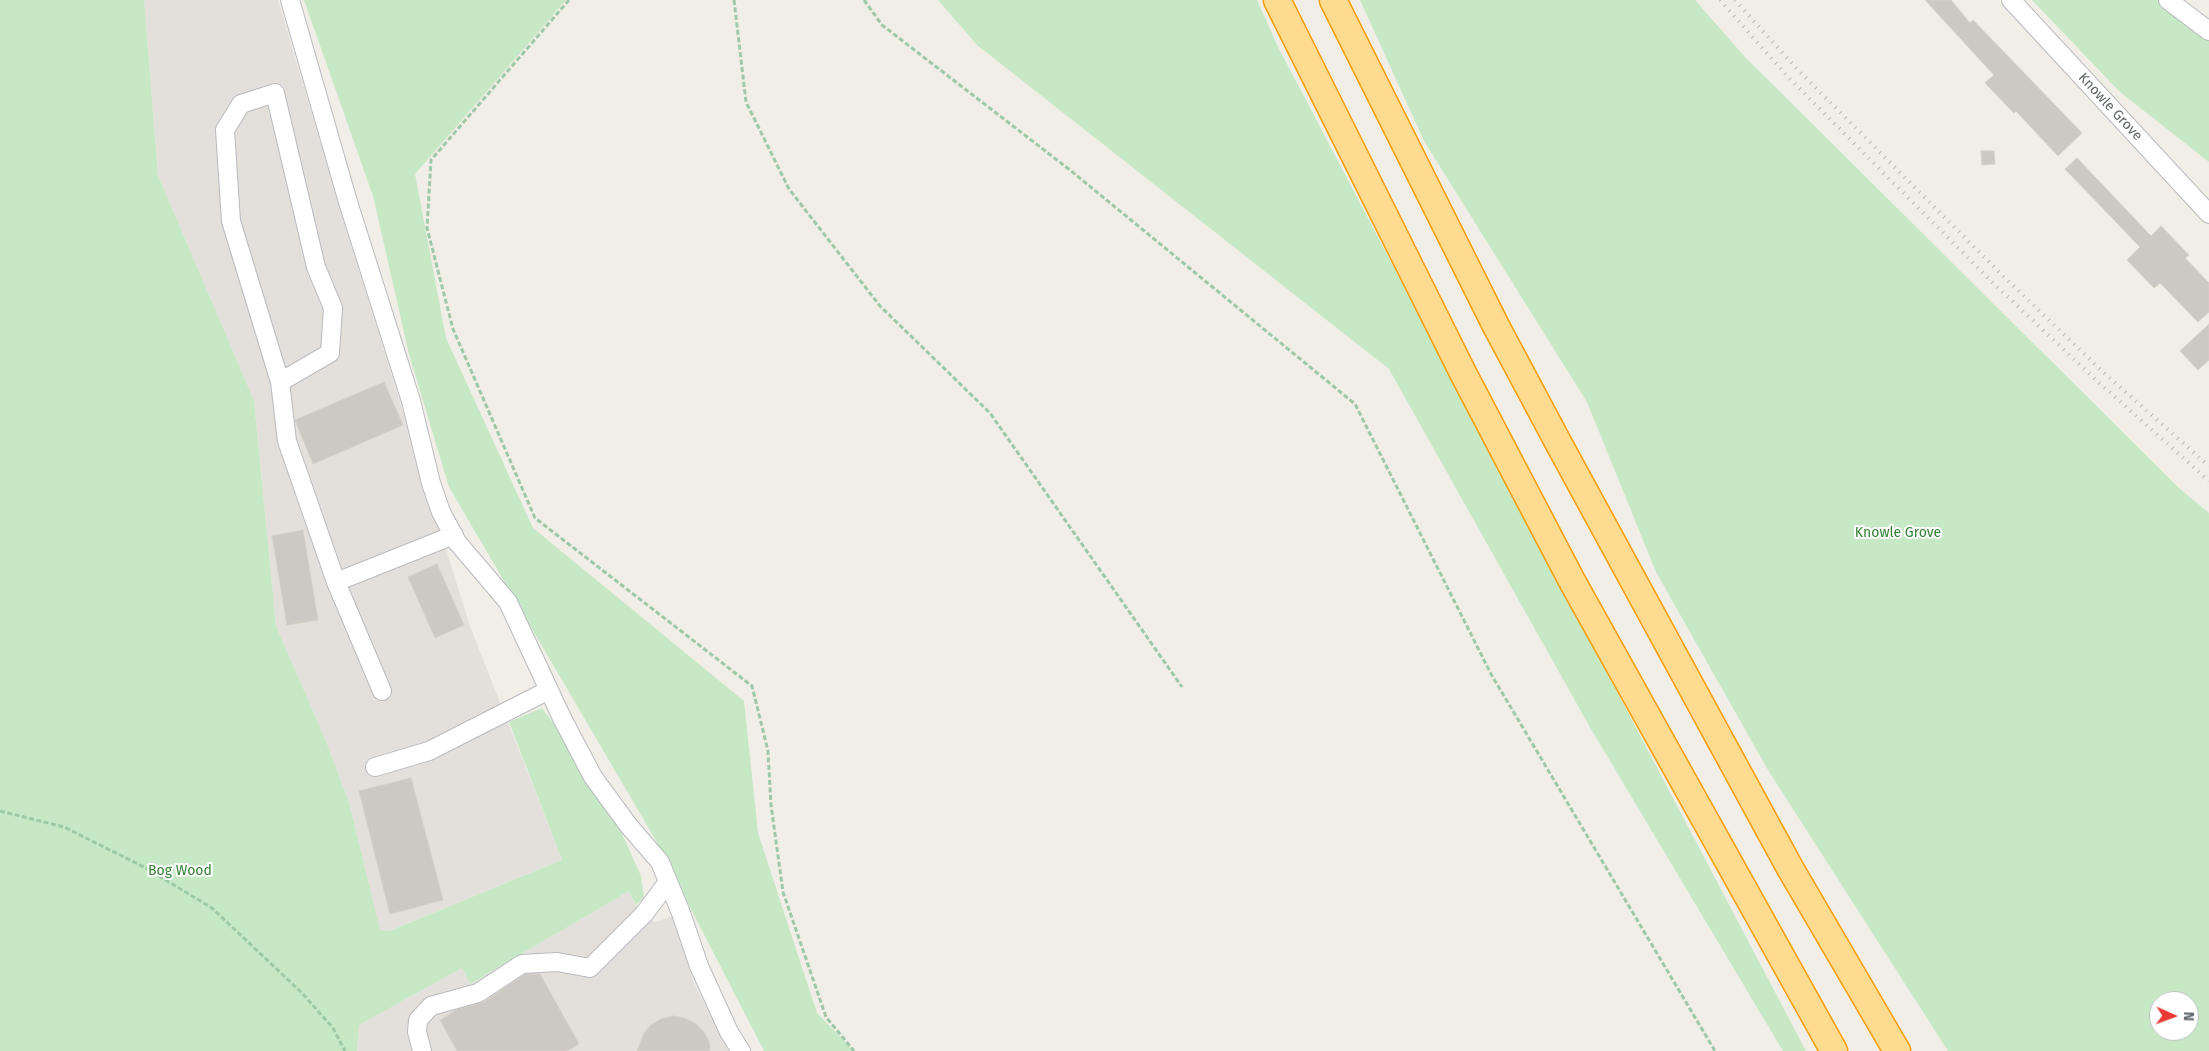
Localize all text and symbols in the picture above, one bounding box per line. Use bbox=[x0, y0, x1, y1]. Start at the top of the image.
street label: Knowle Grove bbox=[2074, 70, 2146, 144]
park label: Knowle Grove bbox=[1855, 525, 1941, 541]
park label: Bog Wood bbox=[148, 863, 212, 879]
north arrow bbox=[2149, 991, 2199, 1041]
text: N bbox=[2180, 1012, 2197, 1021]

